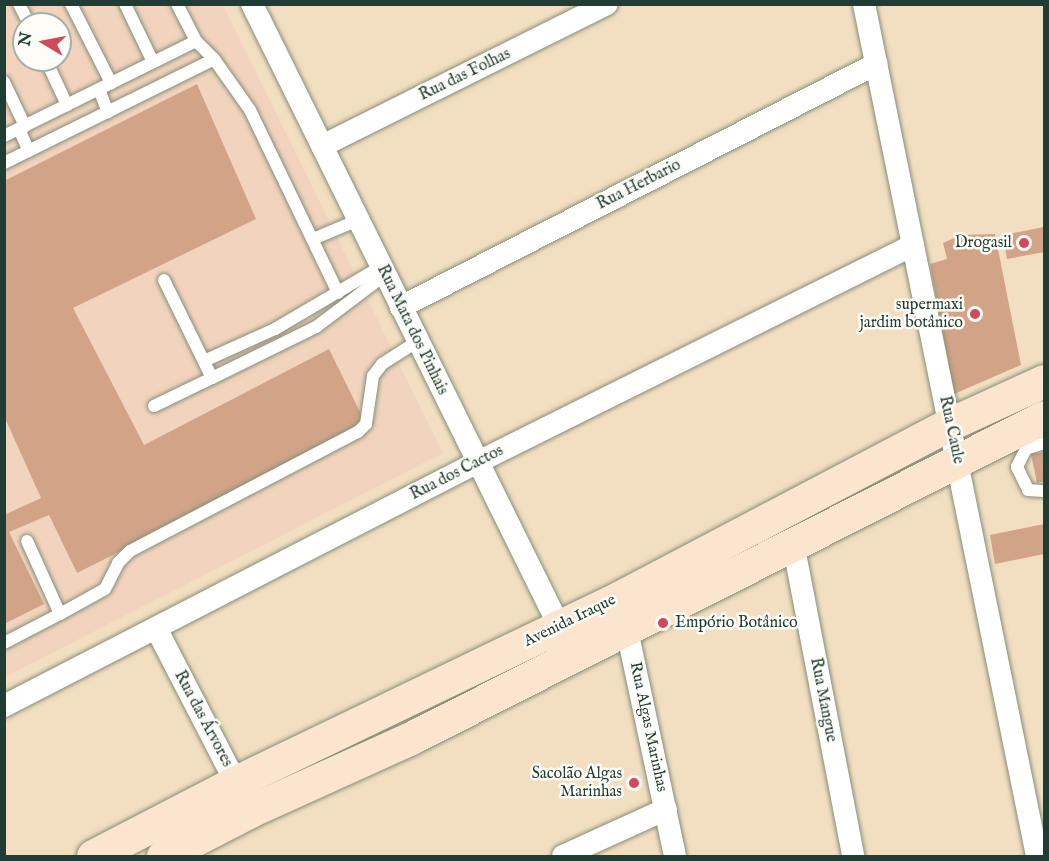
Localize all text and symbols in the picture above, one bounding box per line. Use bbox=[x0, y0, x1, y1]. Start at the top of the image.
north arrow bbox=[12, 12, 72, 72]
text: N bbox=[15, 31, 37, 48]
street label: Rua das Folhas bbox=[416, 45, 514, 105]
street label: Rua Herbario bbox=[594, 156, 684, 214]
place label: Drogasil bbox=[955, 233, 1012, 253]
marker: Drogasil bbox=[1017, 236, 1031, 250]
street label: Rua Mata dos Pinhais bbox=[372, 262, 452, 398]
place label: supermaxi jardim botânico bbox=[860, 295, 963, 333]
marker: supermaxi jardim botânico bbox=[968, 307, 982, 321]
street label: Rua Caule bbox=[934, 394, 968, 466]
street label: Rua dos Cactos bbox=[407, 441, 507, 505]
street label: Avenida Iraque bbox=[521, 591, 619, 651]
place label: Empório Botânico bbox=[675, 613, 798, 633]
marker: Empório Botânico bbox=[656, 616, 670, 630]
street label: Rua Mangue bbox=[805, 656, 841, 744]
street label: Rua Algas Marinhas bbox=[625, 660, 671, 794]
street label: Rua das Árvores bbox=[170, 668, 236, 770]
place label: Sacolão Algas Marinhas bbox=[532, 764, 622, 802]
marker: Sacolão Algas Marinhas bbox=[627, 776, 641, 790]

